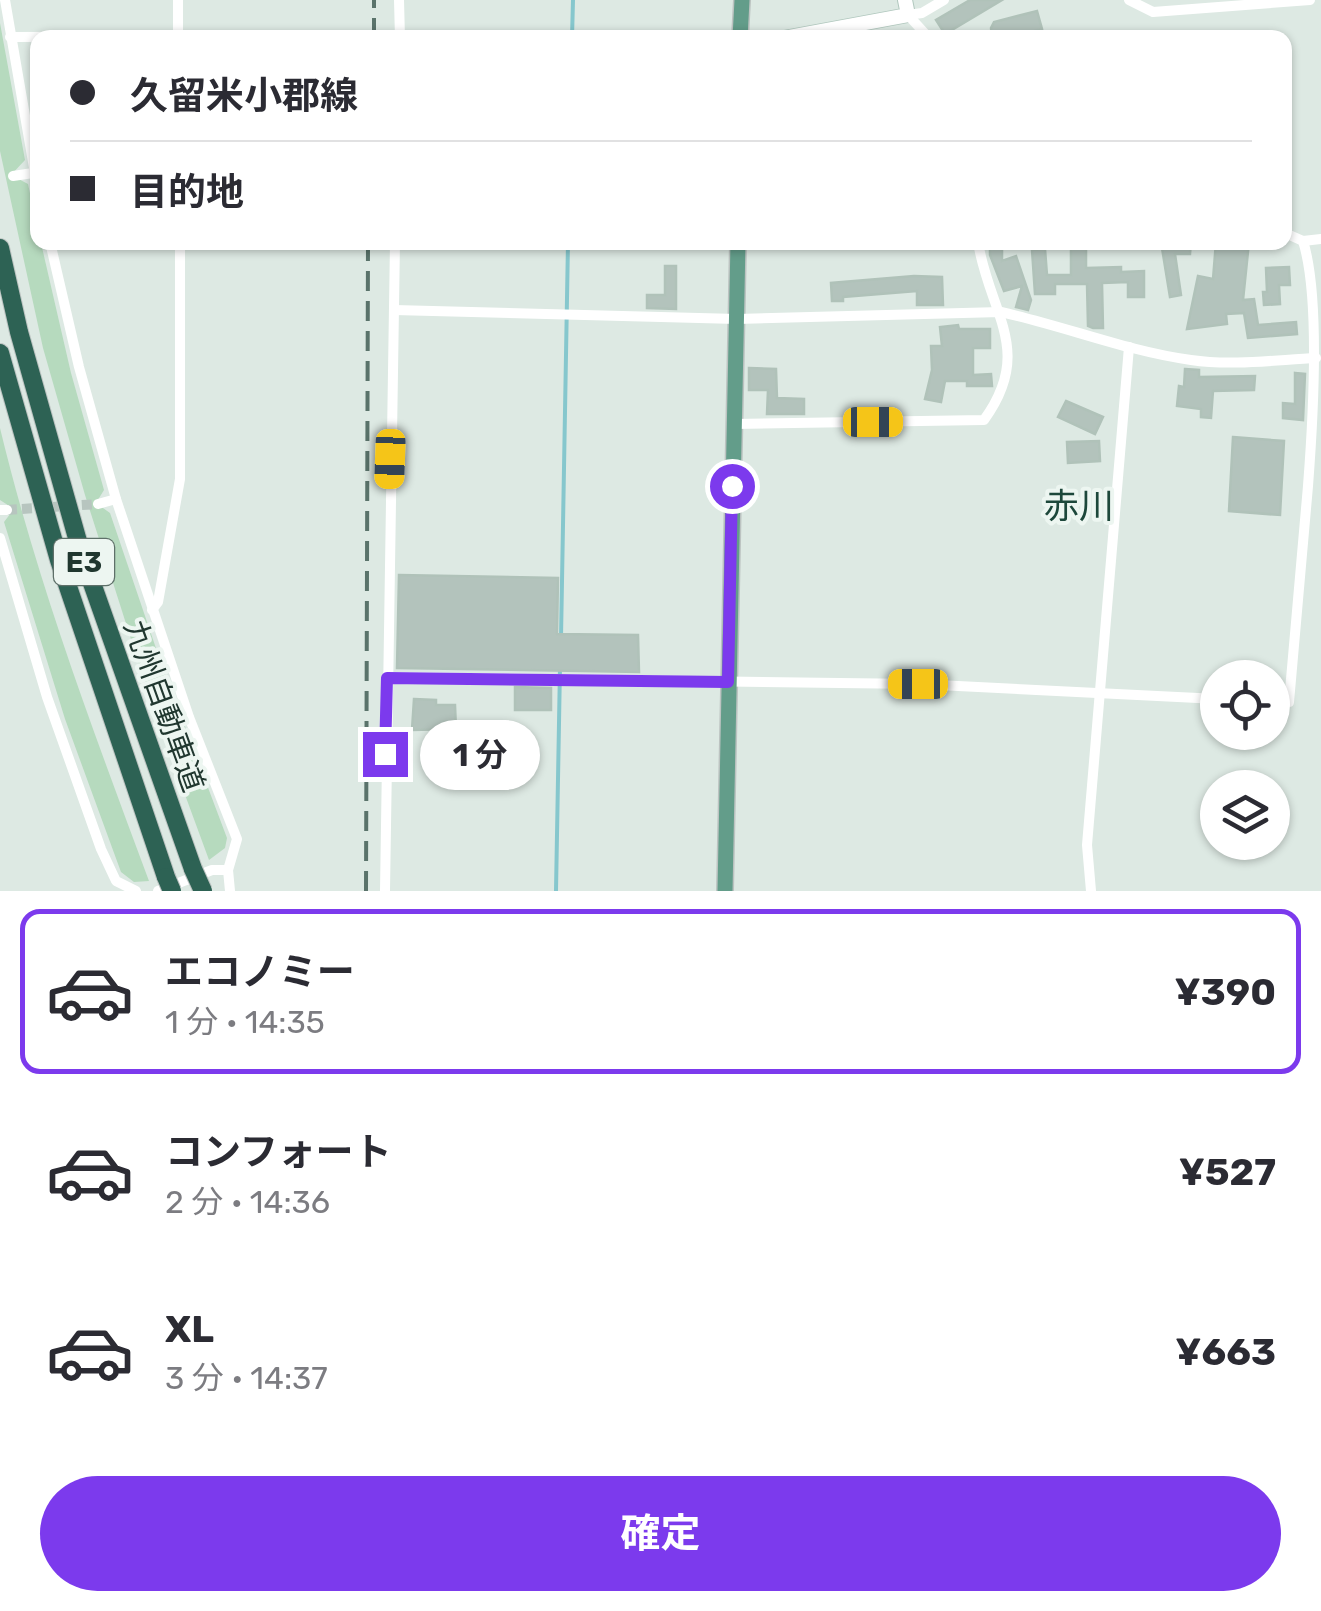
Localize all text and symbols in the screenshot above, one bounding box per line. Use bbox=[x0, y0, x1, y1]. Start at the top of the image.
text: 久留米小郡線 bbox=[130, 73, 358, 119]
text: 目的地 bbox=[130, 169, 244, 215]
car bbox=[843, 407, 903, 437]
car bbox=[374, 428, 406, 490]
route start bbox=[710, 464, 755, 509]
district label: 赤川 bbox=[1044, 485, 1114, 527]
road number: E3 bbox=[54, 539, 114, 585]
street label: 九州自動車道 bbox=[116, 615, 212, 797]
map controls bbox=[1200, 660, 1290, 860]
button: locate bbox=[1200, 660, 1290, 750]
car bbox=[888, 669, 948, 699]
callout: 1 分 bbox=[420, 719, 540, 789]
route end bbox=[363, 732, 408, 777]
text: 1 分 bbox=[453, 736, 507, 774]
button: layers bbox=[1200, 770, 1290, 860]
icon: car bbox=[45, 947, 135, 1037]
text: エコノミー bbox=[165, 949, 355, 995]
text: ¥390 bbox=[1175, 969, 1276, 1015]
text: 1 分 · 14:35 bbox=[165, 1003, 325, 1041]
icon: car bbox=[45, 1127, 135, 1217]
text: コンフォート bbox=[165, 1129, 392, 1175]
text: ¥527 bbox=[1179, 1149, 1276, 1195]
text: 2 分 · 14:36 bbox=[165, 1183, 330, 1221]
text: XL bbox=[165, 1306, 214, 1352]
icon: car bbox=[45, 1307, 135, 1397]
text: ¥663 bbox=[1175, 1329, 1276, 1375]
text: 3 分 · 14:37 bbox=[165, 1359, 328, 1397]
button: 確定 bbox=[40, 1476, 1281, 1591]

